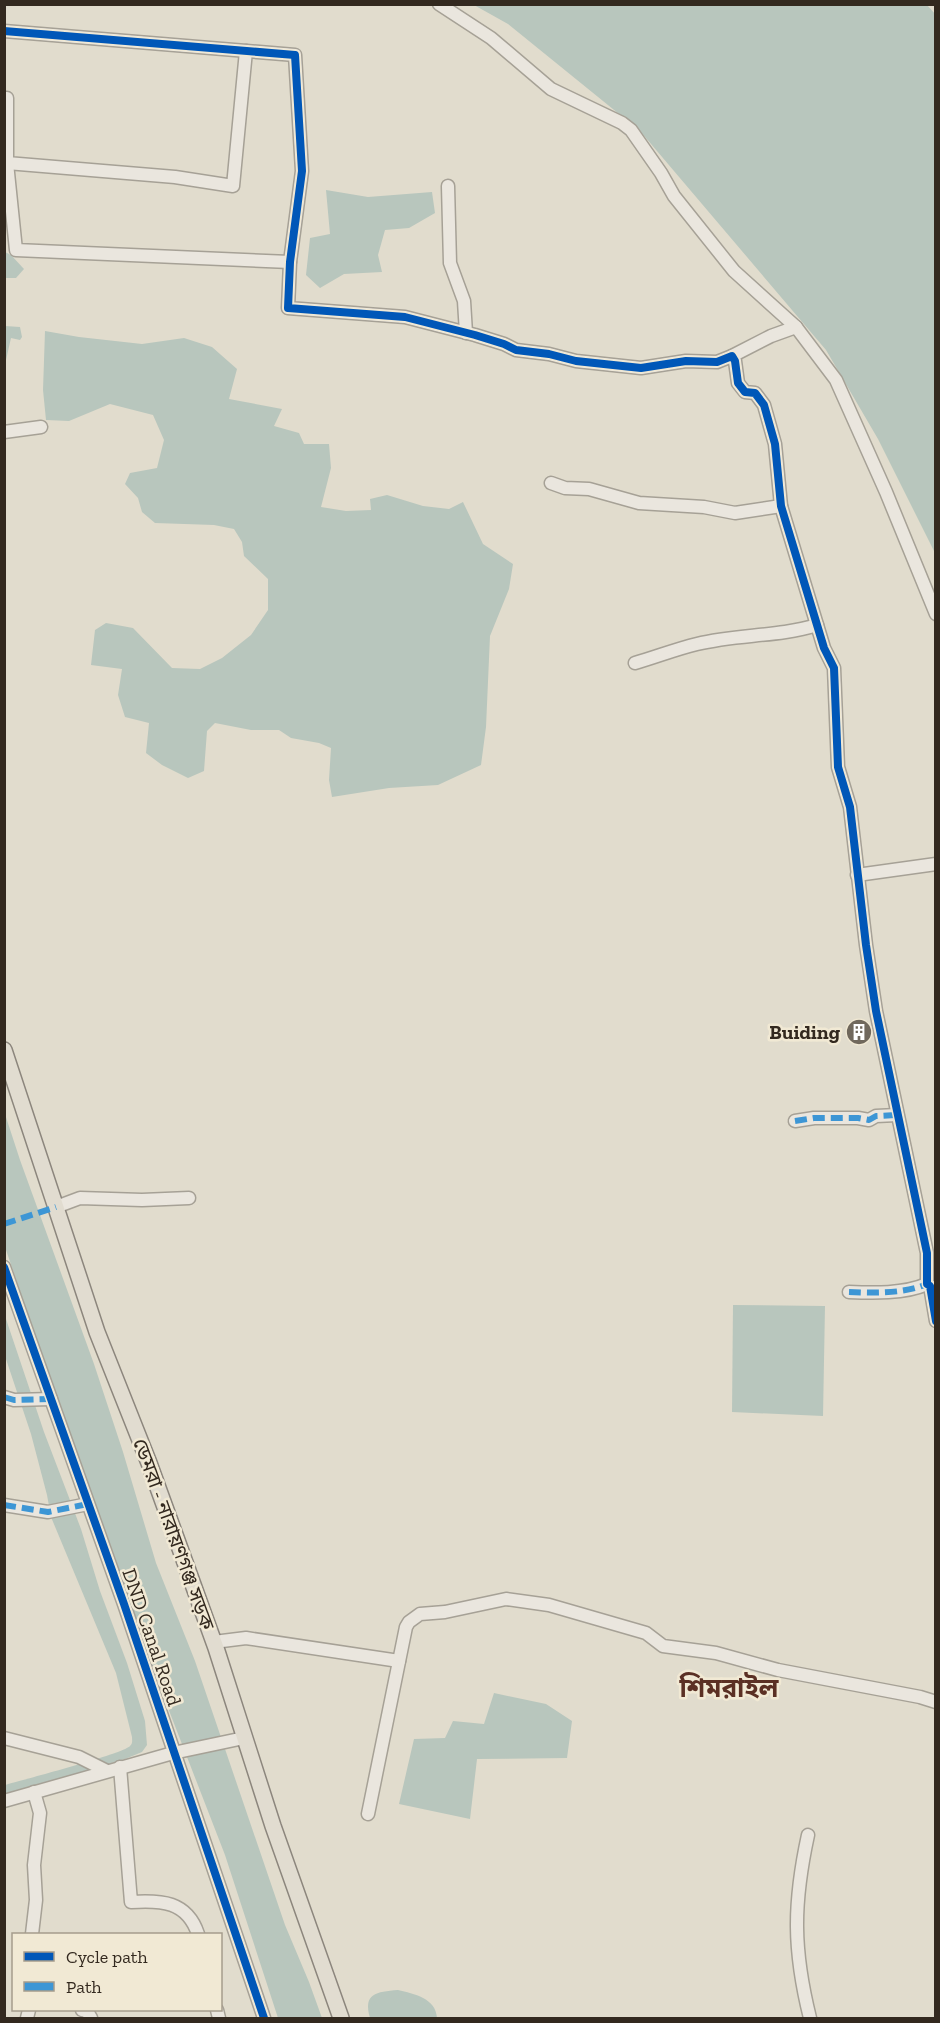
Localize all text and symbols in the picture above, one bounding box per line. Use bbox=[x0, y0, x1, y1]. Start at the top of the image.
building icon: Buiding bbox=[844, 1017, 874, 1047]
place label: Buiding bbox=[769, 1020, 841, 1044]
street label: ডেমরা - নারায়ণগঞ্জ সড়ক bbox=[128, 1435, 220, 1634]
street label: DND Canal Road bbox=[117, 1565, 187, 1709]
district label: শিমরাইল bbox=[678, 1672, 779, 1704]
legend bbox=[12, 1933, 222, 2011]
text: Cycle path bbox=[66, 1946, 148, 1968]
text: Path bbox=[66, 1976, 102, 1998]

